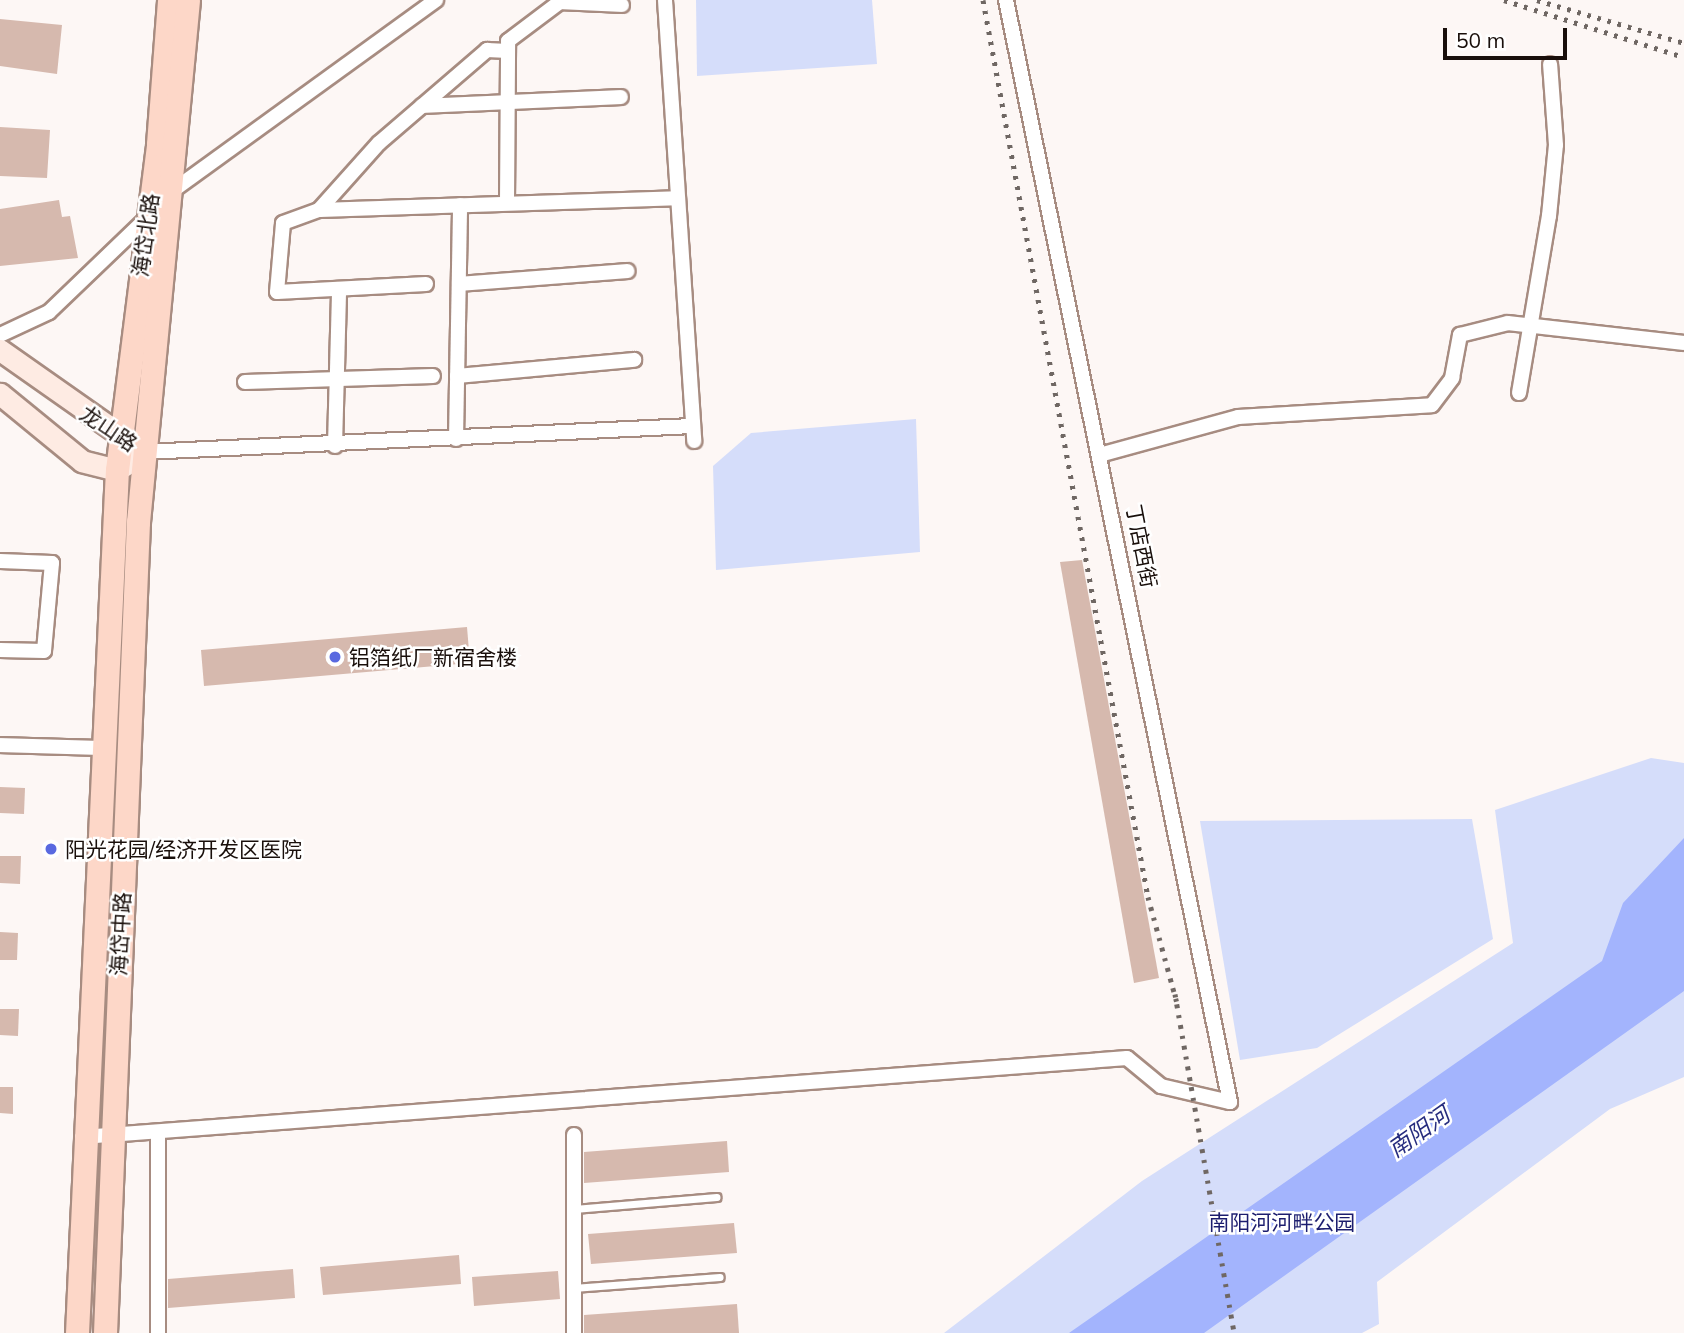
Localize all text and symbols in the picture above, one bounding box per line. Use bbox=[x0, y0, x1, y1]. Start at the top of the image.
scale bar bbox=[1446, 14, 1570, 58]
text: 50 m bbox=[1456, 27, 1505, 53]
street label: 海岱北路 bbox=[127, 192, 163, 278]
street label: 龙山路 bbox=[76, 400, 142, 456]
street label: 丁店西街 bbox=[1122, 502, 1162, 590]
place label: 铝箔纸厂新宿舍楼 bbox=[349, 644, 517, 670]
marker: 铝箔纸厂新宿舍楼 bbox=[327, 649, 343, 665]
place label: 阳光花园/经济开发区医院 bbox=[65, 836, 302, 862]
marker: 阳光花园/经济开发区医院 bbox=[43, 841, 59, 857]
street label: 海岱中路 bbox=[105, 891, 135, 977]
water label: 南阳河 bbox=[1383, 1101, 1455, 1163]
park label: 南阳河河畔公园 bbox=[1209, 1209, 1355, 1235]

